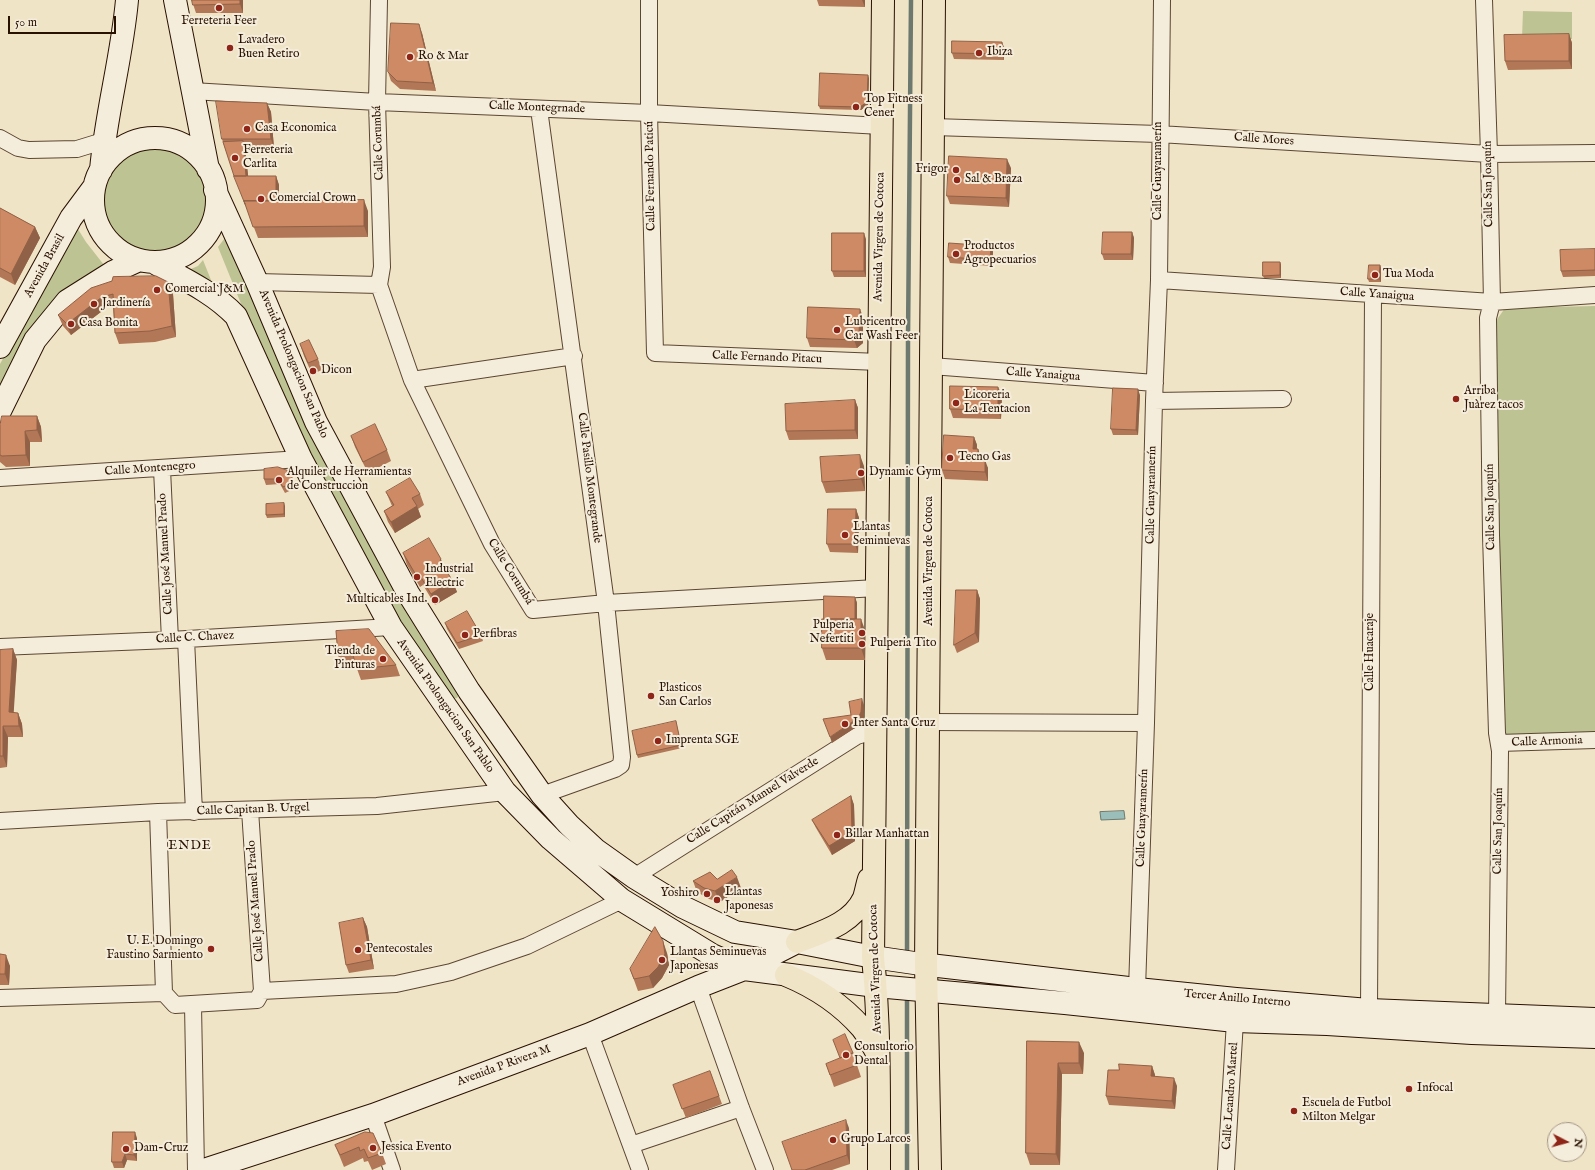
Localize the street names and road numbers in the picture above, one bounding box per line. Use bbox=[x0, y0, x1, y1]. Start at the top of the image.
street label: Calle Montegrnade bbox=[489, 99, 585, 117]
street label: Calle Corumbá bbox=[370, 105, 388, 181]
street label: Calle Fernando Paticú bbox=[643, 121, 659, 231]
street label: Calle Guayaramerín bbox=[1152, 122, 1166, 220]
street label: Calle Mores bbox=[1234, 131, 1294, 149]
street label: Calle San Joaquín bbox=[1481, 141, 1497, 227]
street label: Avenida Virgen de Cotoca bbox=[872, 172, 888, 302]
street label: Avenida Brasil bbox=[22, 232, 68, 300]
street label: Calle Yanaigua bbox=[1340, 285, 1414, 305]
street label: Avenida Prolongacion San Pablo bbox=[255, 288, 331, 440]
street label: Calle Fernando Pitacu bbox=[712, 349, 822, 367]
street label: Calle Yanaigua bbox=[1006, 365, 1080, 385]
street label: Calle Pasillo Montegrande bbox=[574, 412, 604, 544]
street label: Calle Guayaramerín bbox=[1144, 446, 1160, 544]
street label: Calle Montenegro bbox=[104, 459, 196, 479]
street label: Calle San Joaquín bbox=[1483, 464, 1499, 550]
street label: Calle José Manuel Prado bbox=[156, 493, 176, 615]
street label: Avenida Virgen de Cotoca bbox=[923, 496, 937, 626]
street label: Calle Corumbá bbox=[484, 536, 536, 608]
street label: Calle Huacaraje bbox=[1364, 613, 1378, 691]
street label: Calle C. Chavez bbox=[155, 629, 235, 647]
street label: Avenida Prolongacion San Pablo bbox=[393, 636, 497, 776]
street label: Calle Armonia bbox=[1511, 734, 1583, 750]
street label: Calle Capitán Manuel Valverde bbox=[684, 754, 822, 848]
street label: Calle Guayaramerín bbox=[1134, 768, 1152, 868]
street label: Calle San Joaquín bbox=[1491, 788, 1507, 874]
street label: Calle Capitan B. Urgel bbox=[196, 801, 310, 819]
street label: Calle José Manuel Prado bbox=[245, 840, 267, 962]
street label: Avenida Virgen de Cotoca bbox=[867, 904, 885, 1034]
street label: Tercer Anillo Interno bbox=[1183, 987, 1291, 1011]
street label: Avenida P Rivera M bbox=[455, 1042, 553, 1090]
street label: Calle Leandro Martel bbox=[1220, 1042, 1242, 1150]

